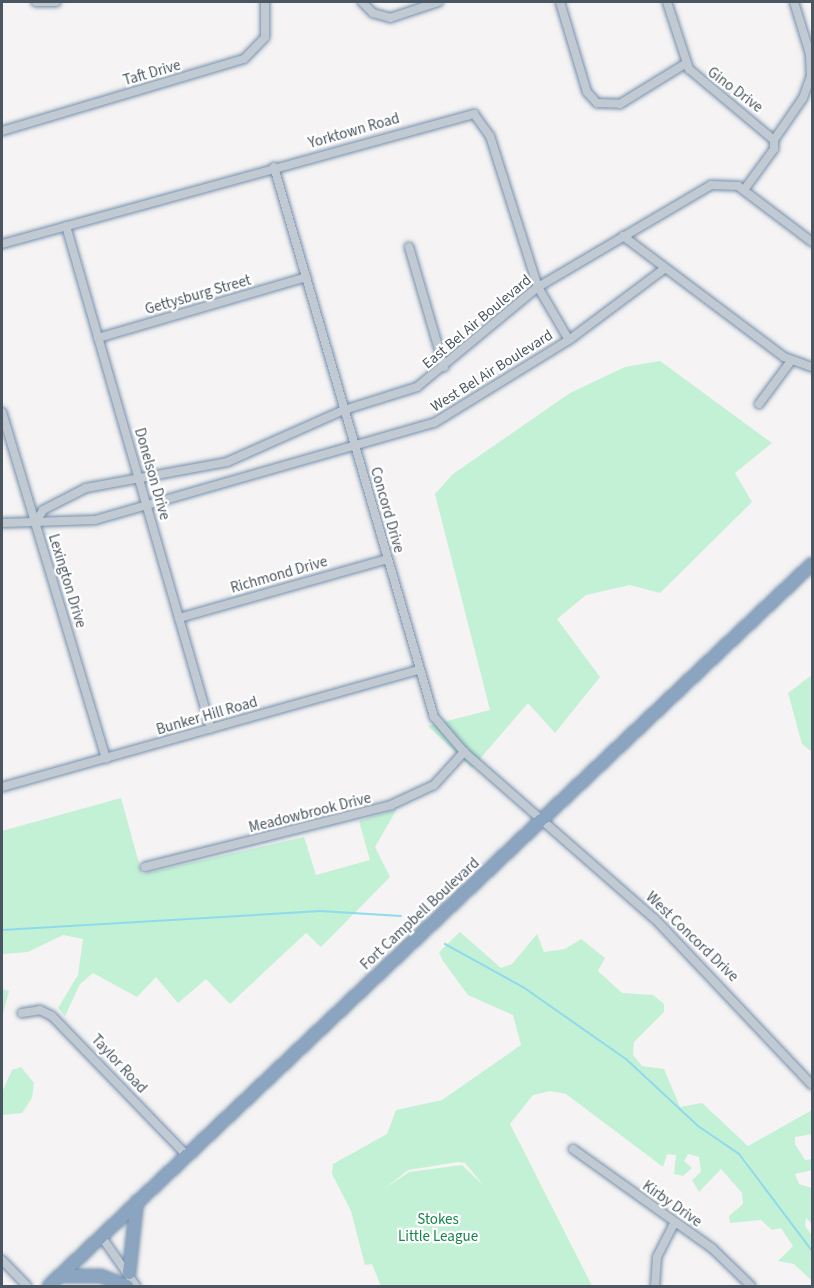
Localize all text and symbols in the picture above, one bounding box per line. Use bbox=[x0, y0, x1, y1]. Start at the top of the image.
street label: Taft Drive bbox=[121, 56, 183, 90]
street label: Gino Drive bbox=[704, 63, 766, 117]
street label: Yorktown Road bbox=[306, 109, 402, 153]
street label: Gettysburg Street bbox=[143, 271, 253, 319]
street label: East Bel Air Boulevard bbox=[419, 271, 535, 373]
street label: West Bel Air Boulevard bbox=[428, 326, 556, 416]
street label: Donelson Drive bbox=[130, 426, 174, 522]
street label: Concord Drive bbox=[366, 465, 408, 555]
street label: Lexington Drive bbox=[44, 532, 90, 630]
street label: Richmond Drive bbox=[229, 553, 329, 597]
street label: Bunker Hill Road bbox=[154, 693, 260, 739]
street label: Meadowbrook Drive bbox=[247, 789, 373, 837]
street label: Fort Campbell Boulevard bbox=[357, 854, 483, 974]
street label: West Concord Drive bbox=[642, 888, 742, 986]
street label: Taylor Road bbox=[87, 1031, 151, 1097]
street label: Kirby Drive bbox=[639, 1177, 705, 1231]
park label: Stokes Little League bbox=[398, 1210, 478, 1245]

